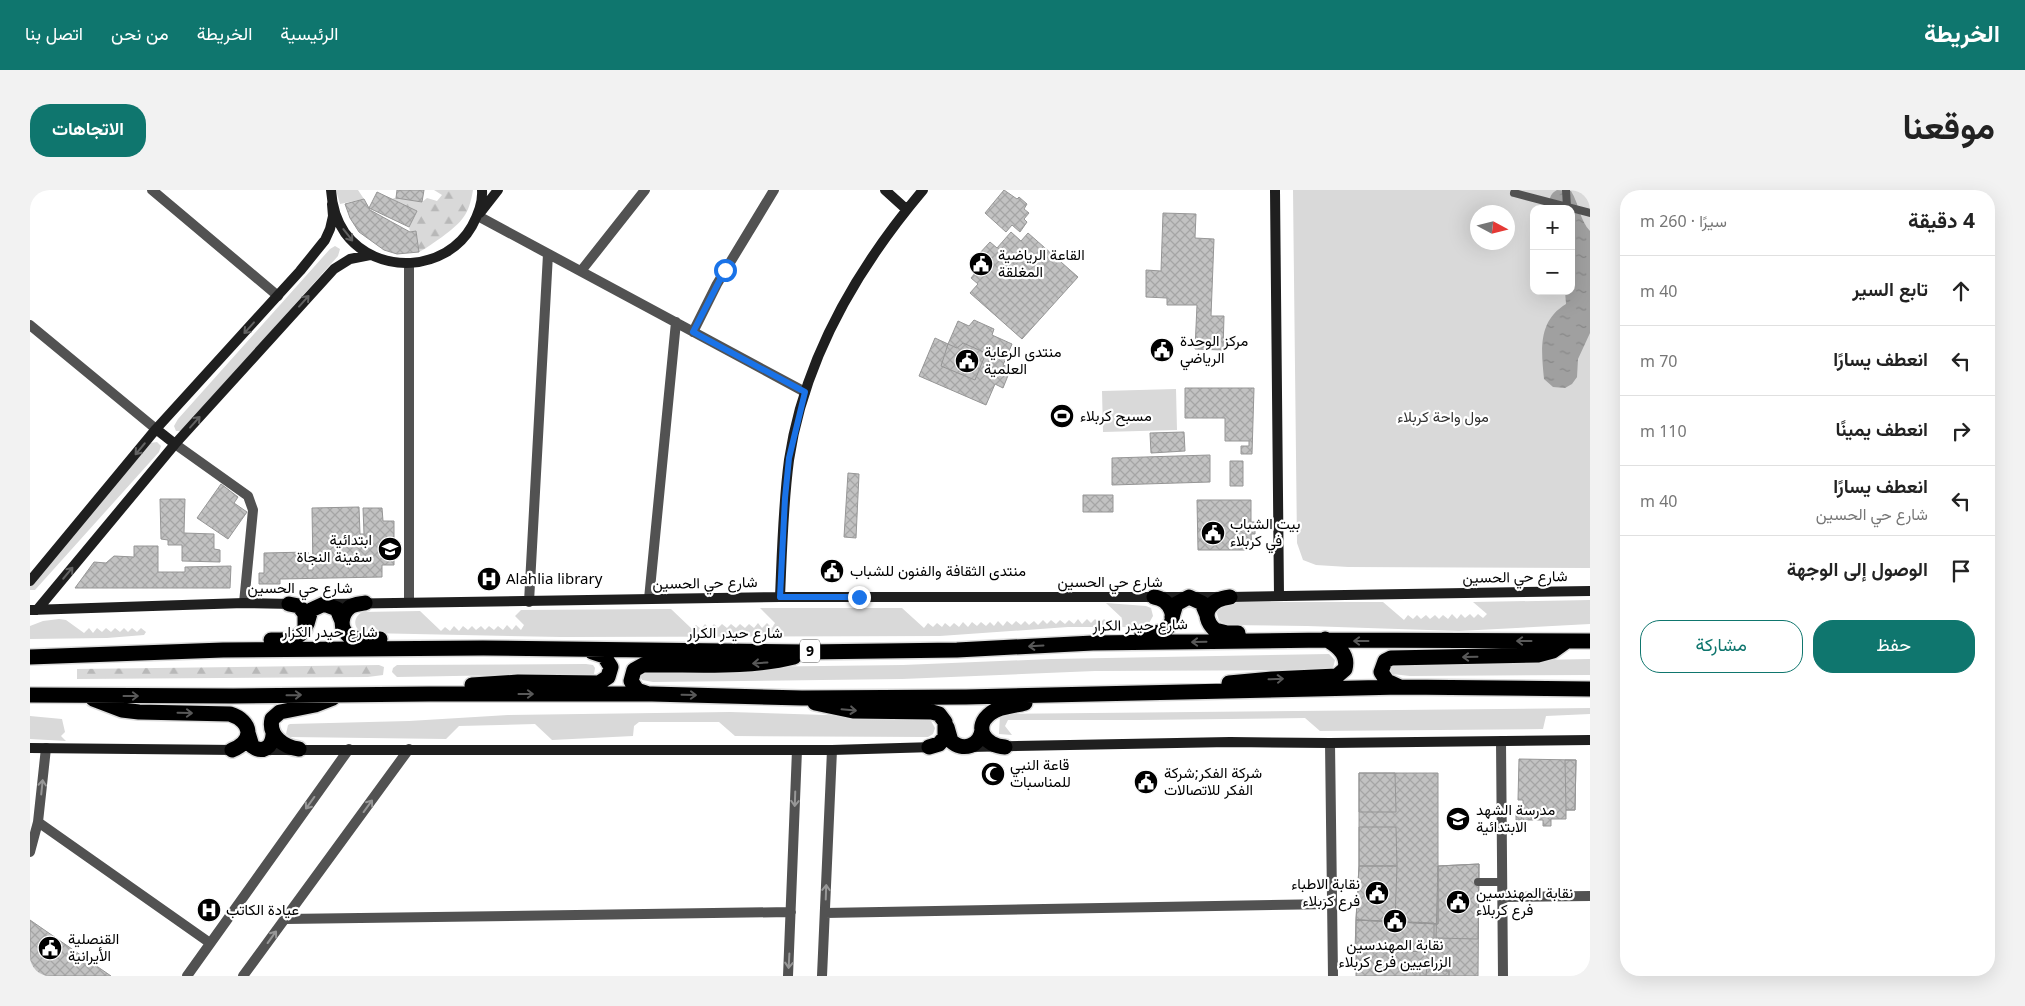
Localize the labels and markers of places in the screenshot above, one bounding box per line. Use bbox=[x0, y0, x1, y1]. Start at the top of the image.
place label: القاعة الرياضية المغلقة bbox=[998, 244, 1085, 281]
public building icon: القاعة الرياضية المغلقة bbox=[968, 251, 994, 277]
place label: مركز الوحدة الرياضي bbox=[1180, 330, 1248, 371]
public building icon: مركز الوحدة الرياضي bbox=[1149, 337, 1175, 363]
place label: منتدى الرعاية العلمية bbox=[984, 341, 1062, 378]
public building icon: منتدى الرعاية العلمية bbox=[954, 348, 980, 374]
sports icon: مسبح كربلاء bbox=[1049, 403, 1075, 429]
place label: مسبح كربلاء bbox=[1080, 405, 1152, 427]
place label: بيت الشباب في كربلاء bbox=[1230, 513, 1300, 554]
public building icon: بيت الشباب في كربلاء bbox=[1200, 520, 1226, 546]
place label: ابتدائية سفينة النجاة bbox=[297, 529, 372, 566]
school or university icon: ابتدائية سفينة النجاة bbox=[377, 536, 403, 562]
public building icon: منتدى الثقافة والفنون للشباب bbox=[819, 558, 845, 584]
place label: منتدى الثقافة والفنون للشباب bbox=[850, 560, 1026, 581]
hospital icon: Alahlia library bbox=[476, 566, 502, 592]
place label: Alahlia library bbox=[506, 568, 603, 588]
place label: قاعة النبي للمناسبات bbox=[1010, 754, 1071, 791]
mosque icon: قاعة النبي للمناسبات bbox=[980, 761, 1006, 787]
place label: شركة الفكر;شركة الفكر للاتصالات bbox=[1164, 762, 1262, 799]
public building icon: شركة الفكر;شركة الفكر للاتصالات bbox=[1133, 769, 1159, 795]
place label: مدرسة الشهد الابتدائية bbox=[1476, 799, 1555, 836]
school or university icon: مدرسة الشهد الابتدائية bbox=[1445, 806, 1471, 832]
place label: نقابة الاطباء فرع كربلاء bbox=[1291, 873, 1360, 912]
public building icon: نقابة الاطباء فرع كربلاء bbox=[1364, 880, 1390, 906]
place label: نقابة المهندسين فرع كربلاء bbox=[1476, 882, 1573, 921]
public building icon: نقابة المهندسين فرع كربلاء bbox=[1445, 889, 1471, 915]
hospital icon: عيادة الكاتب bbox=[196, 897, 222, 923]
place label: عيادة الكاتب bbox=[226, 899, 299, 919]
public building icon: نقابة المهندسين الزراعيين فرع كربلاء bbox=[1382, 908, 1408, 934]
place label: القنصلية الأيرانية bbox=[68, 928, 119, 965]
place label: نقابة المهندسين الزراعيين فرع كربلاء bbox=[1339, 934, 1451, 973]
public building icon: القنصلية الأيرانية bbox=[37, 935, 63, 961]

